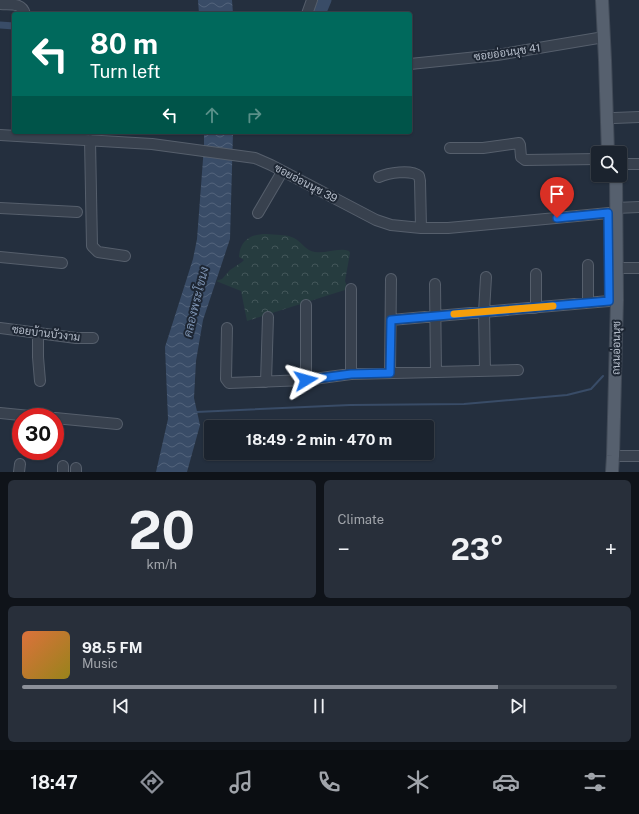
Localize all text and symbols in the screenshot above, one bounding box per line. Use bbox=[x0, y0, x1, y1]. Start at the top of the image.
text: 80 m bbox=[90, 27, 158, 60]
icon: left bbox=[24, 28, 76, 80]
street label: ซอยอ่อนนุช 41 bbox=[473, 40, 542, 66]
text: Turn left bbox=[90, 61, 160, 82]
icon: left bbox=[159, 104, 181, 126]
icon: ahead bbox=[201, 104, 223, 126]
icon: right bbox=[243, 104, 265, 126]
map controls bbox=[591, 146, 627, 182]
button: search bbox=[591, 146, 627, 182]
street label: ซอยอ่อนนุช 39 bbox=[271, 160, 340, 207]
pin bbox=[540, 177, 574, 218]
icon: arrive bbox=[546, 183, 568, 205]
water label: คลองพระโขนง bbox=[179, 264, 212, 339]
street label: ถนนอ่อนนุช bbox=[609, 321, 625, 375]
street label: ซอยบ้านบัวงาม bbox=[11, 322, 81, 343]
position arrow bbox=[285, 359, 327, 401]
speed limit sign: 30 bbox=[12, 408, 64, 460]
text: 18:49 · 2 min · 470 m bbox=[246, 431, 392, 448]
text: 20 bbox=[128, 500, 195, 561]
text: Climate bbox=[338, 512, 384, 527]
text: 23° bbox=[451, 531, 504, 567]
text: − bbox=[338, 536, 350, 562]
text: + bbox=[605, 536, 617, 562]
text: km/h bbox=[146, 557, 177, 572]
text: 98.5 FM bbox=[82, 639, 142, 656]
text: Music bbox=[82, 656, 118, 671]
icon: previous bbox=[110, 695, 132, 717]
icon: pause bbox=[308, 695, 330, 717]
icon: next bbox=[507, 695, 529, 717]
icon: directions bbox=[138, 768, 166, 796]
icon: music bbox=[227, 768, 255, 796]
icon: phone bbox=[315, 768, 343, 796]
icon: climate bbox=[404, 768, 432, 796]
icon: car bbox=[492, 768, 520, 796]
icon: filters bbox=[581, 768, 609, 796]
text: 18:47 bbox=[30, 772, 78, 793]

